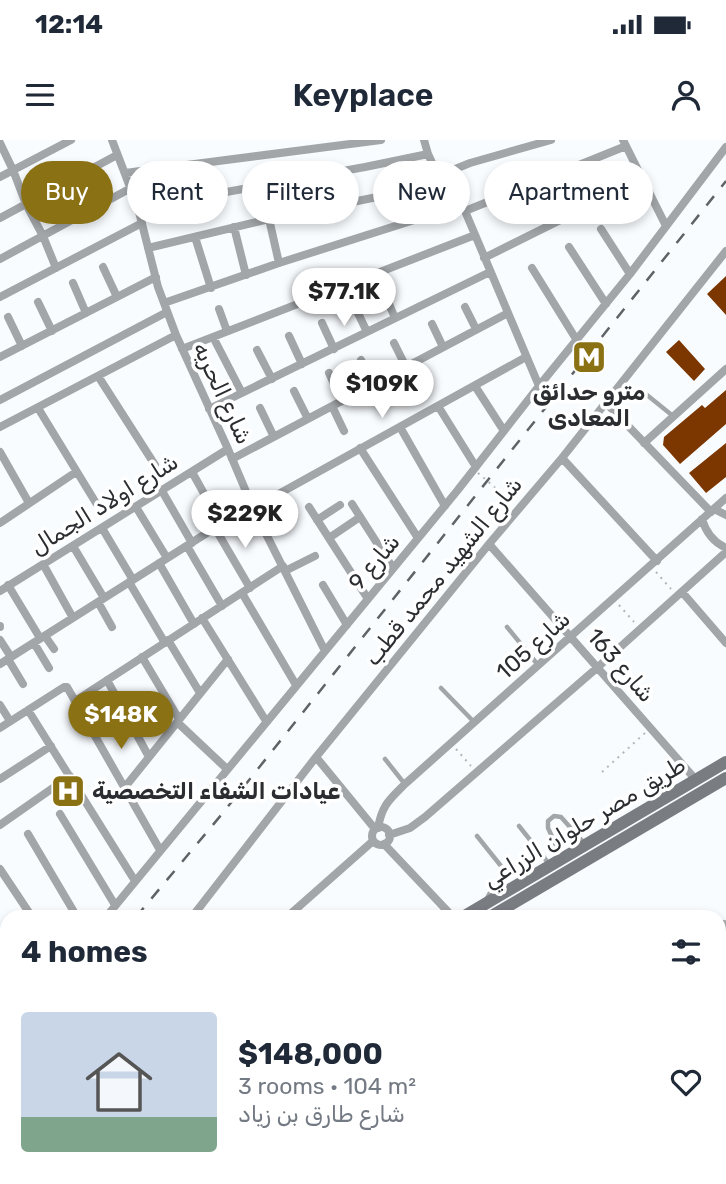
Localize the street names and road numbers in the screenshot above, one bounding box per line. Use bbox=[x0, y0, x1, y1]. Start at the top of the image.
street label: شارع الحريه bbox=[185, 338, 259, 449]
street label: شارع اولاد الجمال bbox=[25, 447, 184, 562]
street label: شارع الشهيد محمد قطب bbox=[358, 471, 529, 672]
street label: شارع 9 bbox=[342, 528, 407, 597]
street label: شارع 105 bbox=[490, 605, 577, 687]
street label: شارع 163 bbox=[580, 622, 661, 709]
street label: طريق مصر حلوان الزراعي bbox=[478, 750, 692, 896]

